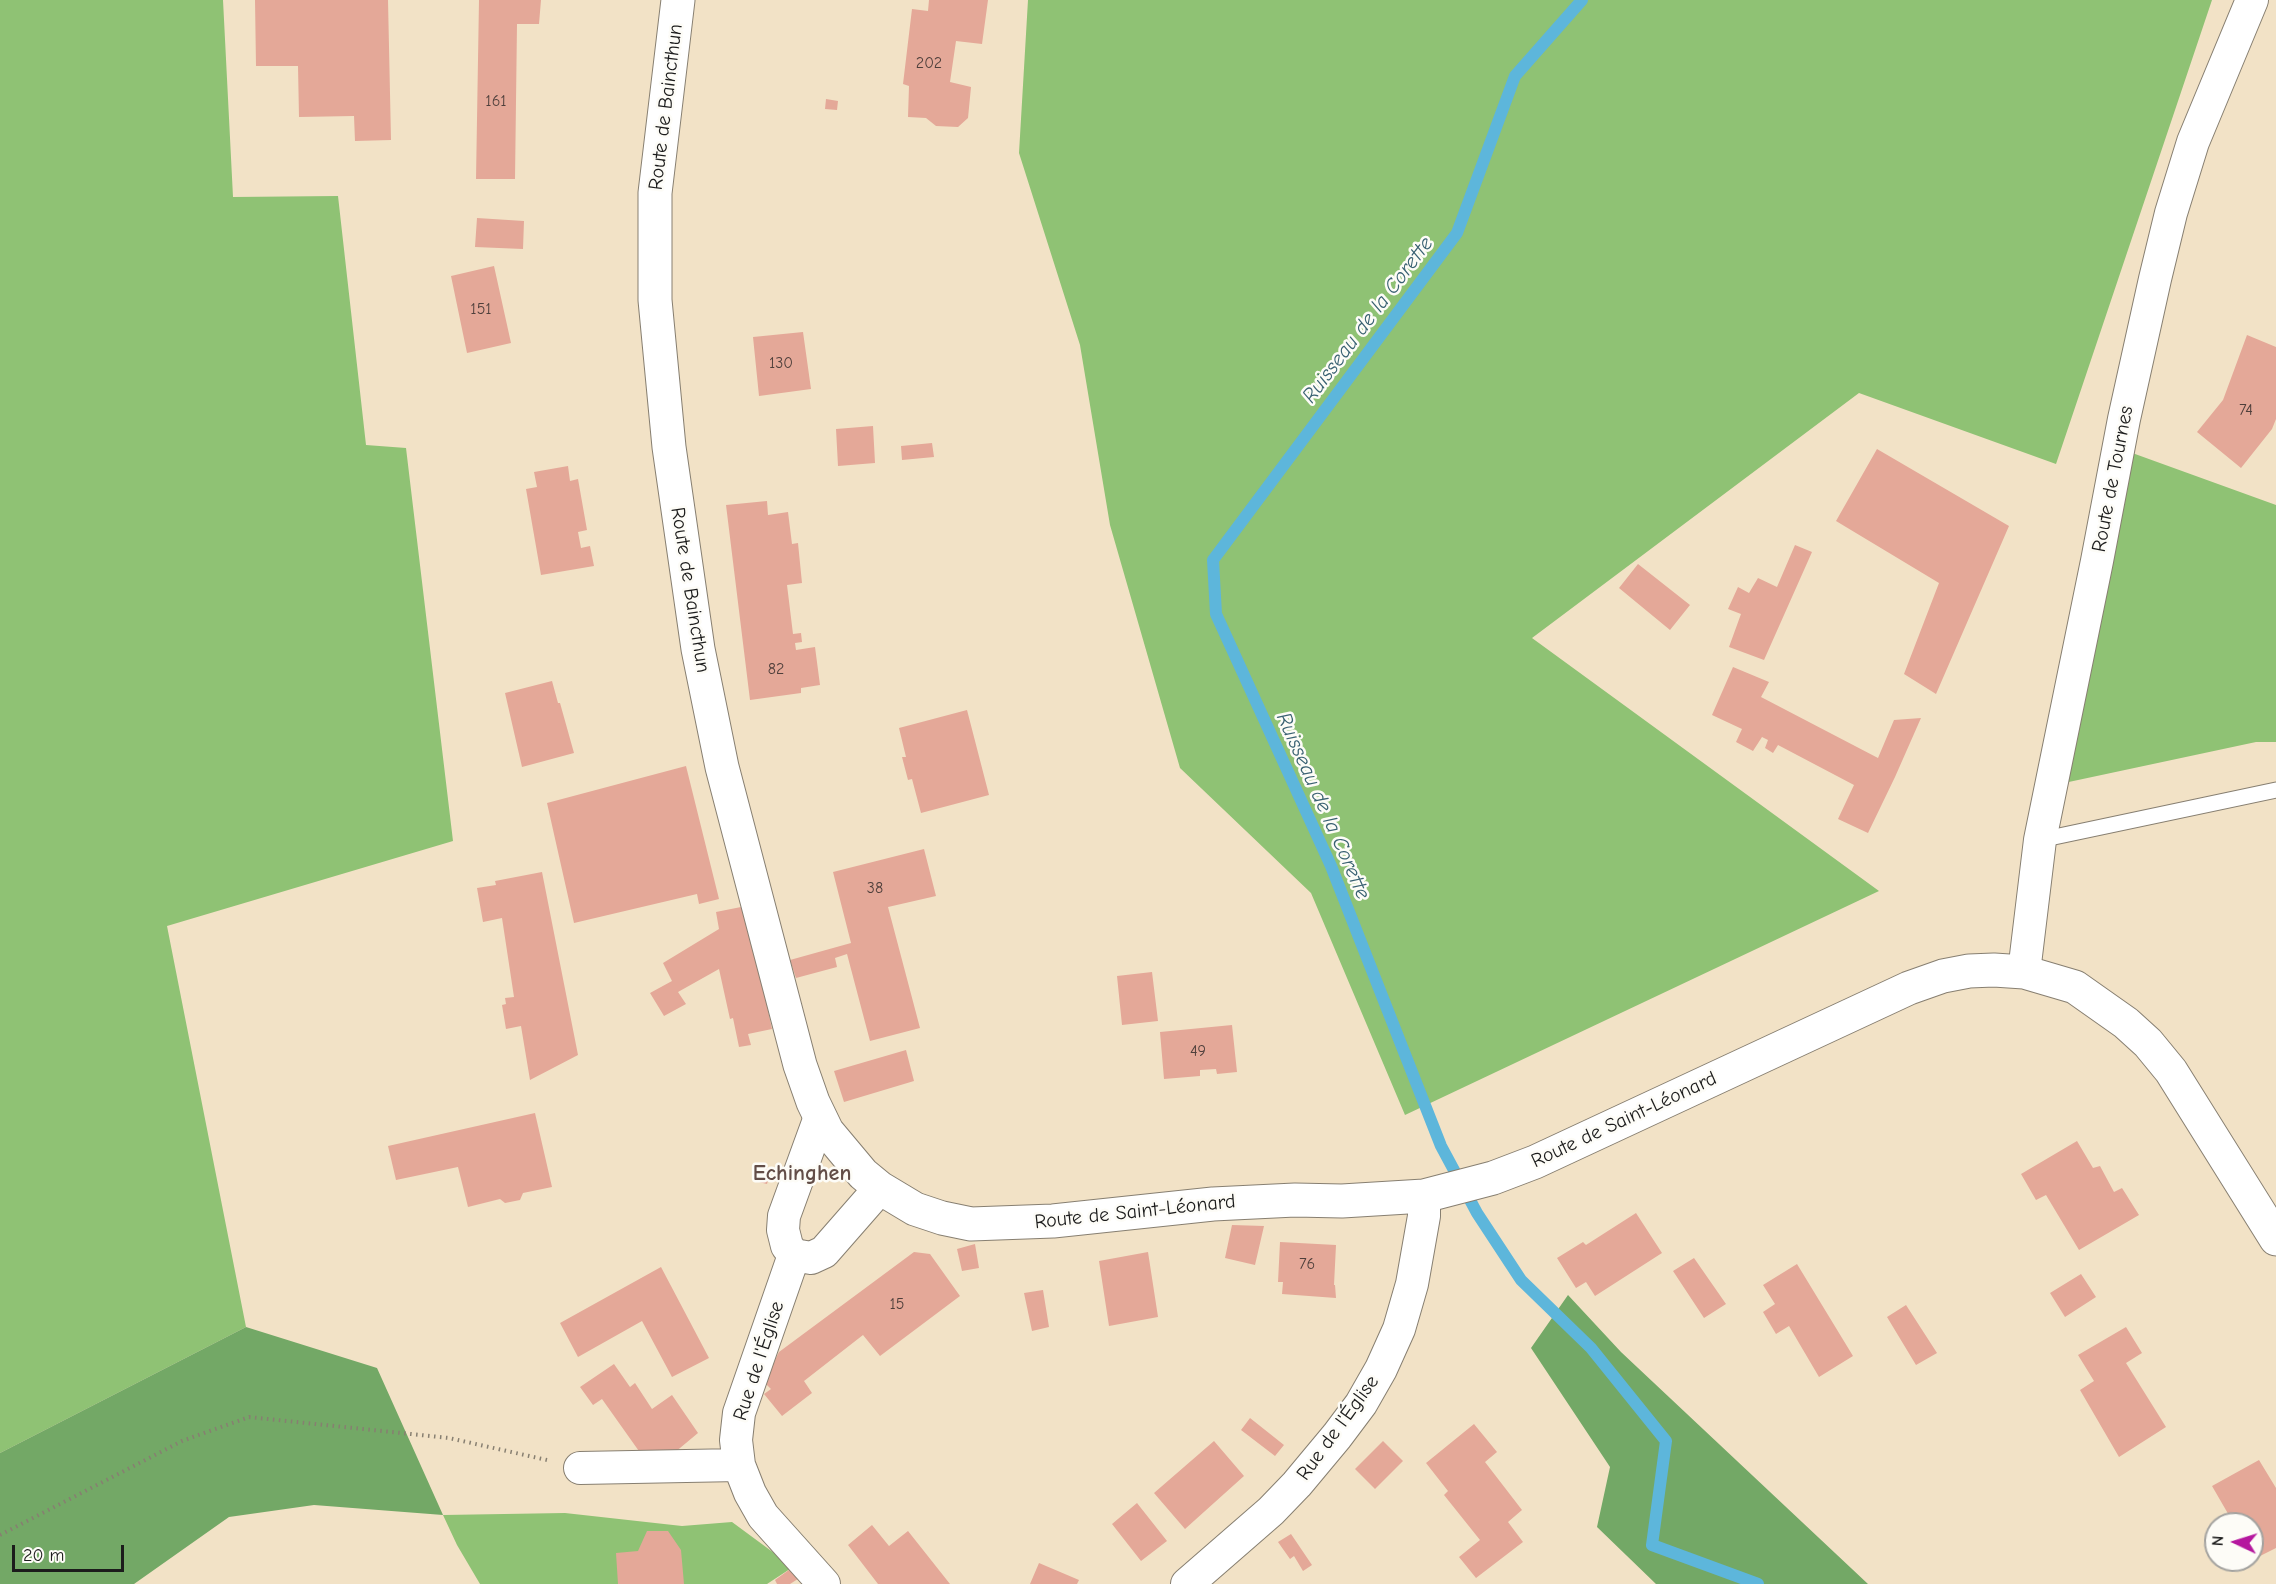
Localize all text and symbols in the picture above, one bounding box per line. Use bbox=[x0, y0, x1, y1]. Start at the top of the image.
street label: Route de Baincthun bbox=[644, 23, 688, 191]
house number: 202 bbox=[916, 53, 942, 73]
house number: 161 bbox=[485, 91, 507, 111]
water label: Ruisseau de la Corette bbox=[1297, 232, 1439, 408]
house number: 151 bbox=[470, 299, 492, 319]
house number: 130 bbox=[769, 353, 793, 373]
house number: 74 bbox=[2239, 400, 2253, 420]
street label: Route de Tournes bbox=[2087, 404, 2139, 554]
street label: Route de Baincthun bbox=[665, 506, 715, 674]
house number: 82 bbox=[768, 659, 784, 679]
water label: Ruisseau de la Corette bbox=[1270, 709, 1376, 903]
house number: 38 bbox=[867, 878, 883, 898]
house number: 49 bbox=[1190, 1041, 1206, 1061]
street label: Route de Saint-Léonard bbox=[1527, 1066, 1721, 1174]
district label: Echinghen bbox=[753, 1161, 851, 1187]
street label: Route de Saint-Léonard bbox=[1033, 1190, 1237, 1234]
house number: 76 bbox=[1299, 1254, 1315, 1274]
house number: 15 bbox=[889, 1294, 905, 1314]
street label: Rue de l'Église bbox=[728, 1298, 790, 1424]
street label: Rue de l'Église bbox=[1292, 1371, 1384, 1485]
north arrow bbox=[2204, 1512, 2264, 1572]
scale bar bbox=[15, 1533, 128, 1571]
text: N bbox=[2209, 1535, 2227, 1547]
text: 20 m bbox=[23, 1545, 64, 1566]

